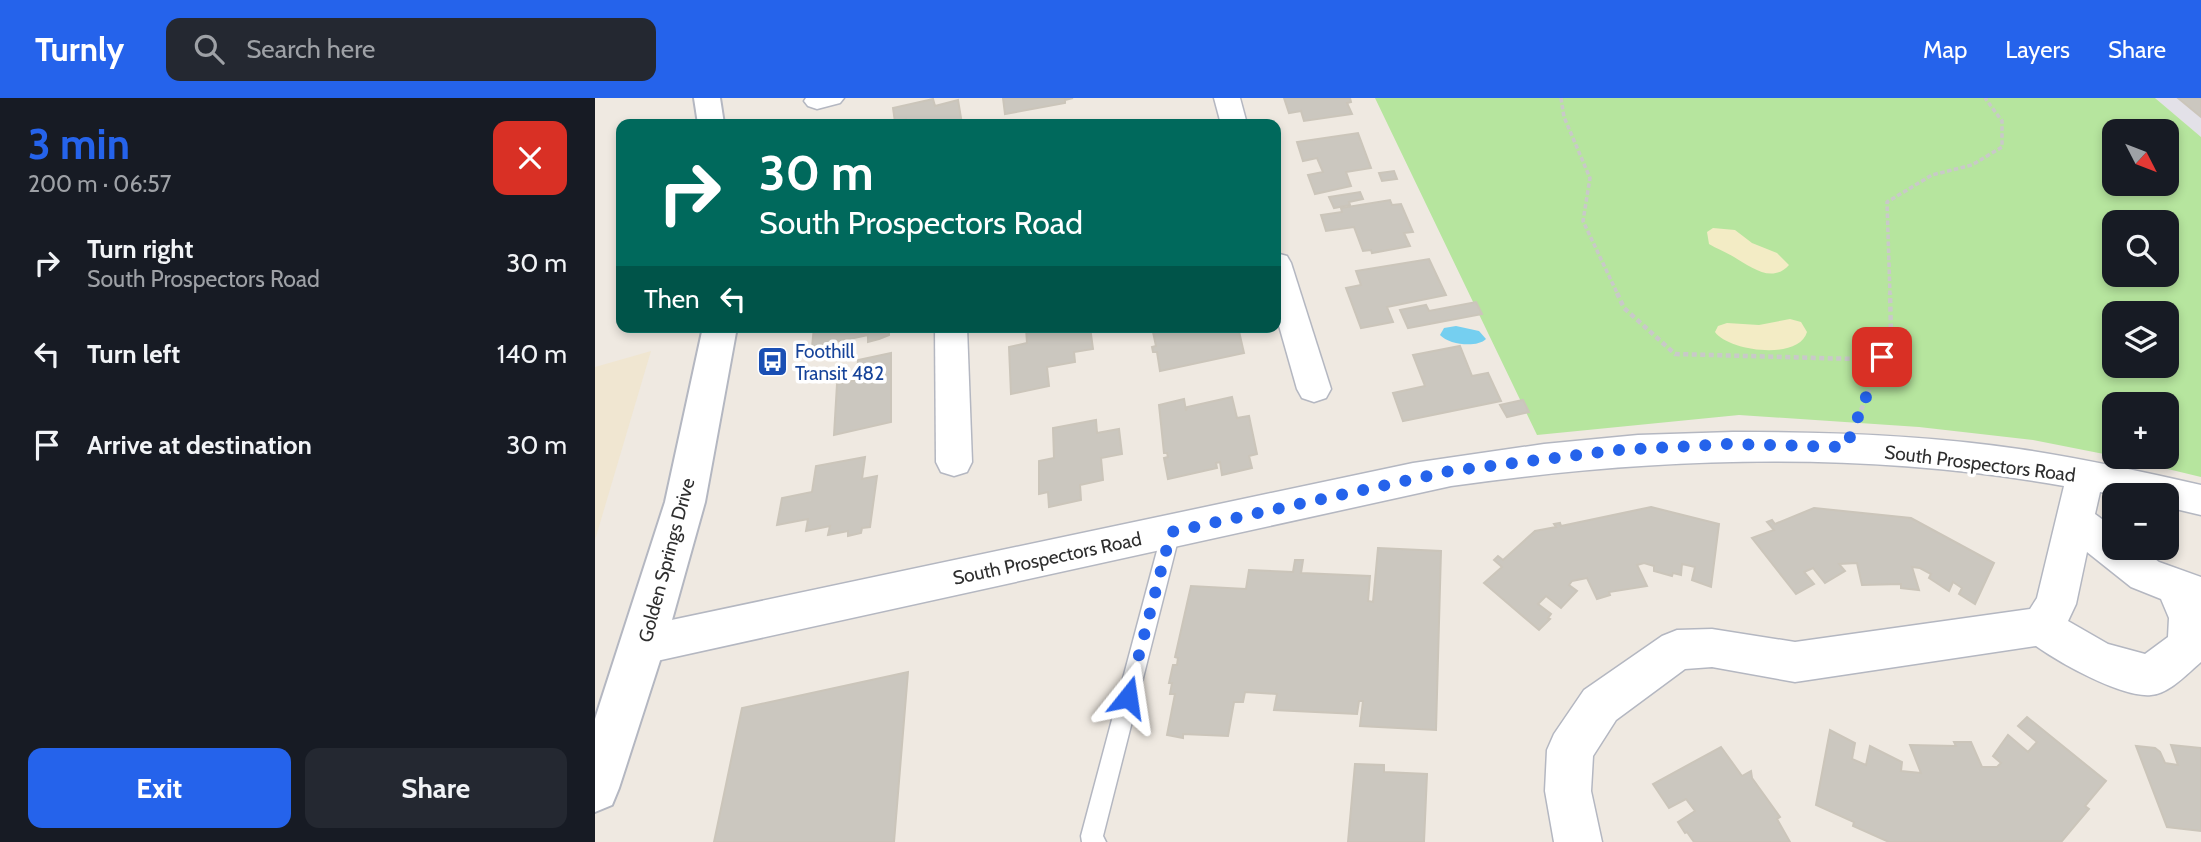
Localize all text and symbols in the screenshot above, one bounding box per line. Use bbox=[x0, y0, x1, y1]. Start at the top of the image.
search box bbox=[166, 18, 656, 81]
text: Turnly bbox=[35, 29, 124, 69]
icon: search bbox=[190, 30, 228, 68]
text: Search here bbox=[246, 33, 375, 65]
text: Map bbox=[1923, 35, 1967, 64]
text: Layers bbox=[2005, 35, 2070, 64]
text: Share bbox=[2108, 35, 2166, 64]
text: 3 min bbox=[28, 118, 130, 170]
north arrow bbox=[2102, 119, 2179, 196]
map controls bbox=[2102, 119, 2179, 560]
button: close bbox=[493, 121, 567, 195]
text: 30 m bbox=[759, 143, 874, 202]
icon: right bbox=[644, 147, 735, 238]
text: 200 m · 06:57 bbox=[28, 170, 171, 198]
text: South Prospectors Road bbox=[759, 203, 1083, 242]
button: search bbox=[2102, 210, 2179, 287]
text: Turn right bbox=[87, 233, 193, 265]
icon: right bbox=[28, 244, 66, 282]
text: 30 m bbox=[506, 247, 567, 279]
text: South Prospectors Road bbox=[87, 265, 320, 293]
icon: left bbox=[714, 280, 752, 318]
text: Then bbox=[644, 283, 700, 315]
button: layers bbox=[2102, 301, 2179, 378]
pin bbox=[1852, 327, 1912, 387]
icon: left bbox=[28, 335, 66, 373]
text: Turn left bbox=[87, 338, 180, 370]
text: 140 m bbox=[497, 338, 567, 370]
icon: arrive bbox=[1863, 338, 1901, 376]
place label: Foothill Transit 482 bbox=[795, 340, 884, 385]
bus stop icon: Foothill Transit 482 bbox=[755, 345, 789, 379]
button: + bbox=[2102, 392, 2179, 469]
icon: arrive bbox=[28, 426, 66, 464]
text: Arrive at destination bbox=[87, 429, 312, 461]
text: 30 m bbox=[506, 429, 567, 461]
street label: South Prospectors Road bbox=[1883, 440, 2077, 487]
street label: Golden Springs Drive bbox=[633, 475, 700, 645]
button: − bbox=[2102, 483, 2179, 560]
street label: South Prospectors Road bbox=[951, 527, 1144, 590]
position arrow bbox=[1091, 660, 1165, 734]
button: Exit bbox=[28, 748, 291, 828]
button: Share bbox=[305, 748, 567, 828]

